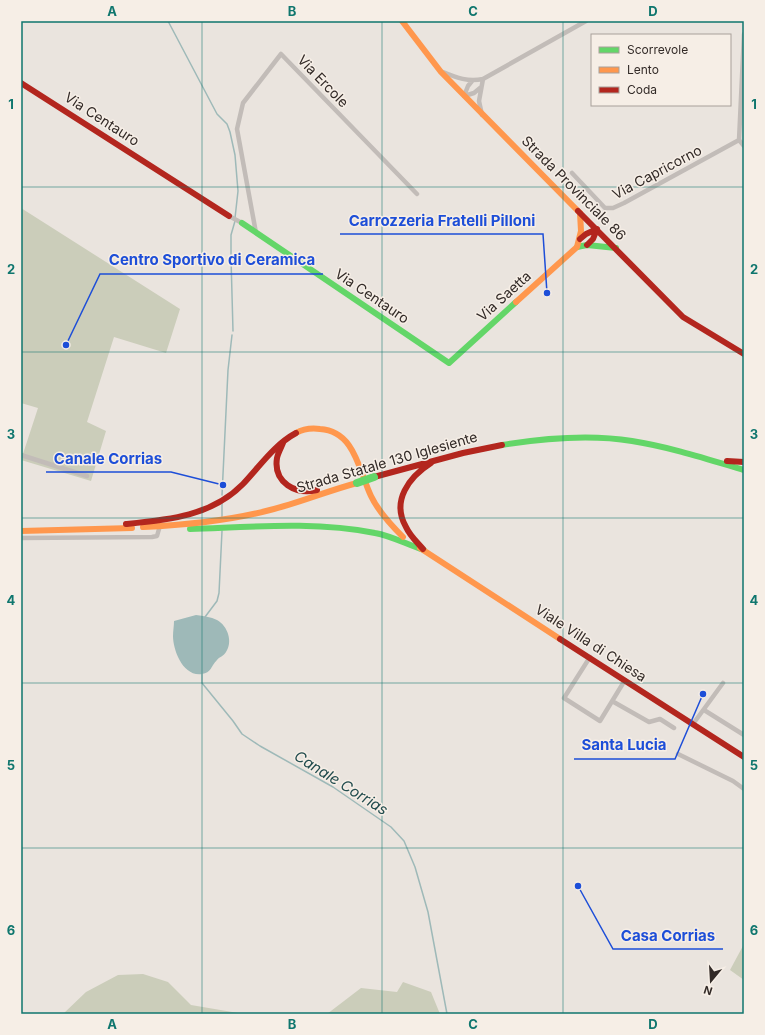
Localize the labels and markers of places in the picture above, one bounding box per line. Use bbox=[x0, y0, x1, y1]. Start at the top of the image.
callout: Carrozzeria Fratelli Pilloni bbox=[340, 207, 543, 234]
callout: Centro Sportivo di Ceramica bbox=[100, 247, 323, 274]
callout: Canale Corrias bbox=[46, 445, 171, 472]
callout: Santa Lucia bbox=[574, 732, 675, 759]
callout: Casa Corrias bbox=[613, 922, 723, 949]

